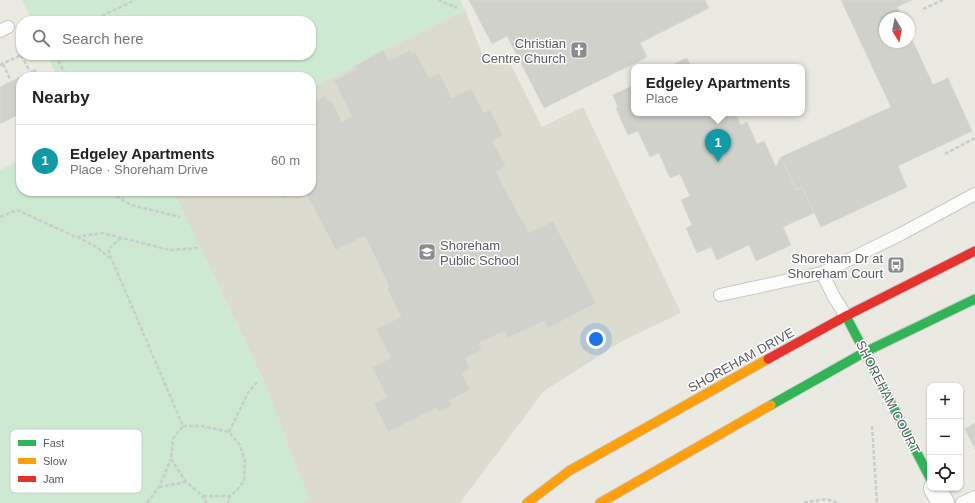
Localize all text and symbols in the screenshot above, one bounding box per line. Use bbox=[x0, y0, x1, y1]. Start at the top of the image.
north arrow bbox=[879, 12, 915, 48]
search box bbox=[16, 16, 316, 60]
icon: search bbox=[30, 27, 52, 49]
text: Search here bbox=[62, 30, 144, 47]
place label: Christian Centre Church bbox=[481, 36, 566, 66]
church icon: Christian Centre Church bbox=[569, 40, 589, 60]
popup bbox=[631, 64, 805, 116]
text: Edgeley Apartments bbox=[646, 74, 790, 91]
text: Nearby bbox=[32, 88, 90, 107]
text: Place bbox=[646, 91, 678, 106]
pin: 1 bbox=[705, 129, 731, 162]
text: Edgeley Apartments bbox=[70, 145, 215, 162]
text: 1 bbox=[41, 153, 49, 168]
text: 60 m bbox=[271, 153, 300, 168]
text: Place · Shoreham Drive bbox=[70, 162, 208, 177]
place label: Shoreham Public School bbox=[440, 238, 519, 268]
school or university icon: Shoreham Public School bbox=[417, 242, 437, 262]
place label: Shoreham Dr at Shoreham Court bbox=[788, 251, 883, 281]
bus stop icon: Shoreham Dr at Shoreham Court bbox=[886, 255, 906, 275]
street label: SHOREHAM DRIVE bbox=[686, 325, 797, 395]
your location bbox=[586, 329, 606, 349]
street label: SHOREHAM COURT bbox=[853, 338, 923, 456]
map controls bbox=[927, 383, 963, 491]
button: + bbox=[927, 383, 963, 419]
button: − bbox=[927, 419, 963, 455]
legend bbox=[10, 429, 142, 493]
text: Fast bbox=[43, 437, 64, 449]
text: Slow bbox=[43, 455, 67, 467]
button: locate bbox=[927, 455, 963, 491]
text: Jam bbox=[43, 473, 64, 485]

